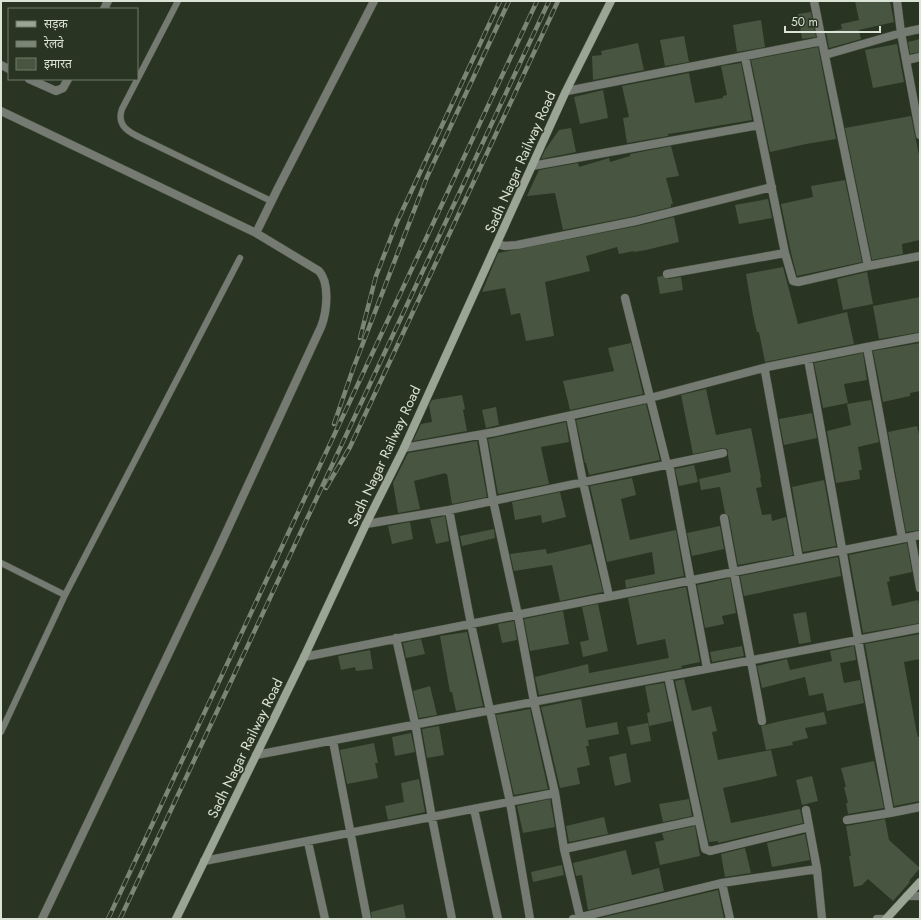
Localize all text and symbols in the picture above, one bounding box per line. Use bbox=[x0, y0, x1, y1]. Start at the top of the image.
legend bbox=[8, 8, 138, 80]
scale bar bbox=[785, 8, 880, 34]
text: 50 m bbox=[791, 13, 818, 31]
text: सड़क bbox=[44, 15, 69, 33]
text: रेलवे bbox=[44, 35, 64, 53]
text: इमारत bbox=[44, 55, 73, 73]
street label: Sadh Nagar Railway Road bbox=[480, 88, 560, 236]
street label: Sadh Nagar Railway Road bbox=[343, 382, 425, 530]
street label: Sadh Nagar Railway Road bbox=[202, 675, 288, 821]

